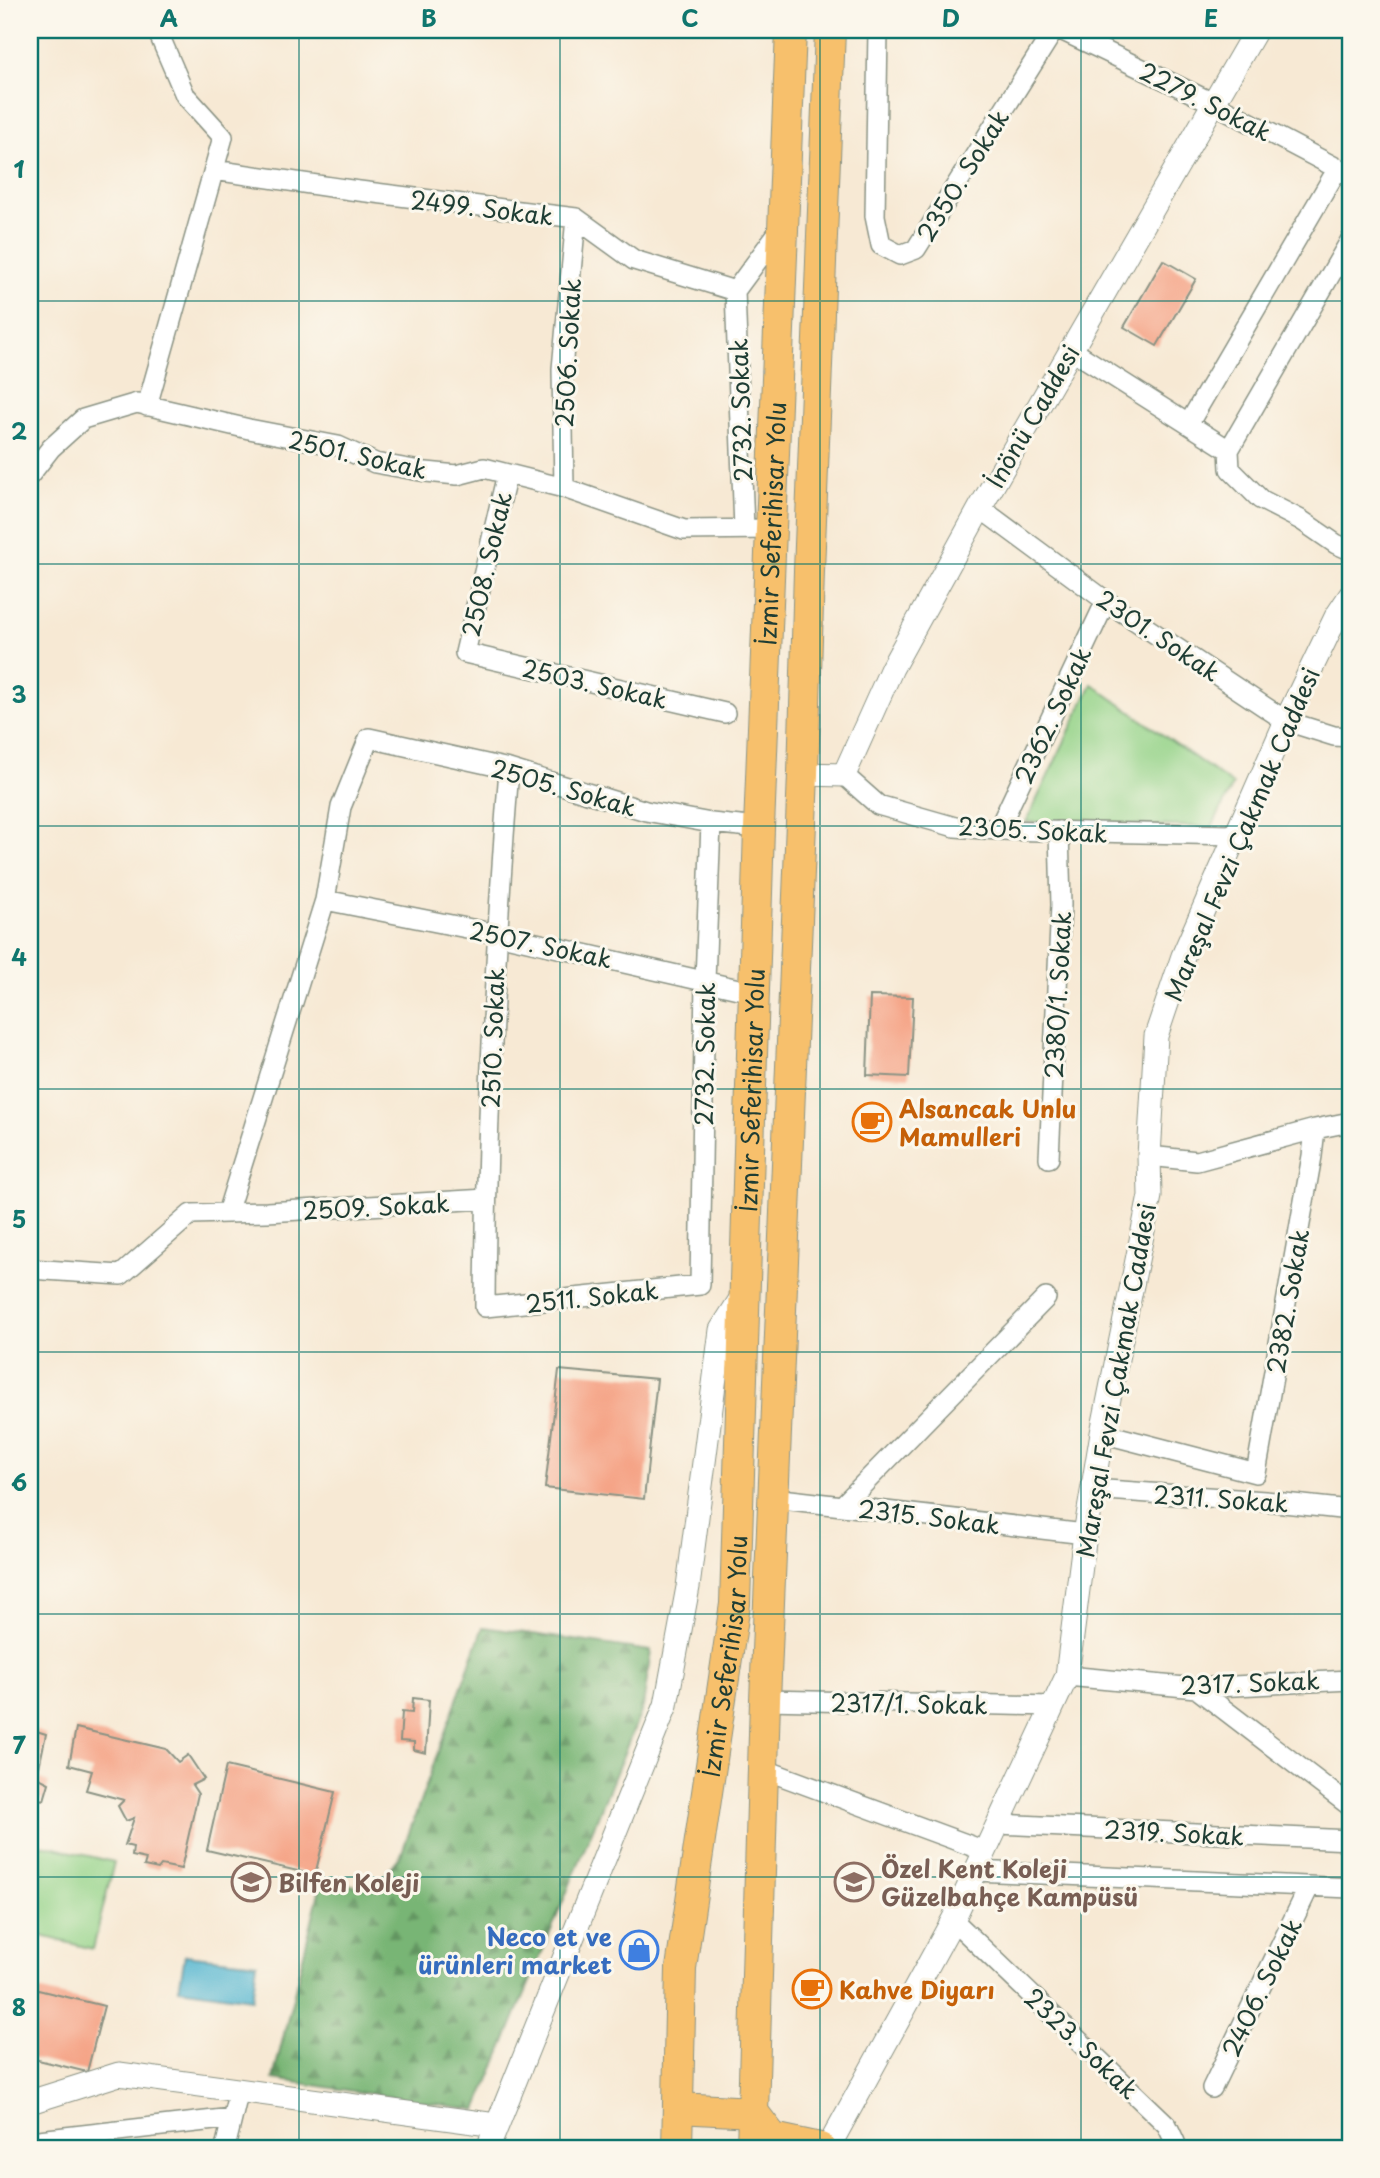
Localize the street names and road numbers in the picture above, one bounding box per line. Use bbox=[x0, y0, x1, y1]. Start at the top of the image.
street label: 2279. Sokak bbox=[1134, 52, 1279, 150]
street label: 2350. Sokak bbox=[907, 101, 1017, 248]
street label: 2499. Sokak bbox=[408, 180, 556, 234]
street label: 2506. Sokak bbox=[545, 277, 589, 429]
street label: 2732. Sokak bbox=[719, 337, 760, 482]
street label: İnönü Caddesi bbox=[976, 338, 1088, 494]
street label: İzmir Seferihisar Yolu bbox=[748, 401, 794, 646]
street label: 2501. Sokak bbox=[285, 421, 431, 487]
street label: 2508. Sokak bbox=[452, 488, 520, 640]
street label: 2301. Sokak bbox=[1090, 580, 1228, 690]
street label: 2362. Sokak bbox=[1004, 640, 1100, 790]
street label: 2503. Sokak bbox=[519, 649, 671, 717]
street label: Mareşal Fevzi Çakmak Caddesi bbox=[1154, 661, 1328, 1007]
street label: 2505. Sokak bbox=[487, 749, 641, 825]
street label: 2305. Sokak bbox=[957, 807, 1109, 851]
street label: 2380/1. Sokak bbox=[1035, 910, 1079, 1080]
street label: 2507. Sokak bbox=[466, 911, 616, 977]
street label: 2510. Sokak bbox=[472, 967, 512, 1109]
street label: İzmir Seferihisar Yolu bbox=[729, 968, 773, 1213]
street label: 2732. Sokak bbox=[685, 982, 723, 1126]
street label: 2509. Sokak bbox=[302, 1184, 451, 1228]
street label: Mareşal Fevzi Çakmak Caddesi bbox=[1066, 1200, 1164, 1560]
street label: 2382. Sokak bbox=[1257, 1225, 1317, 1376]
street label: 2511. Sokak bbox=[524, 1271, 660, 1321]
street label: 2311. Sokak bbox=[1152, 1475, 1290, 1521]
street label: 2315. Sokak bbox=[856, 1489, 1002, 1543]
street label: İzmir Seferihisar Yolu bbox=[692, 1535, 755, 1780]
street label: 2317. Sokak bbox=[1180, 1662, 1321, 1702]
street label: 2317/1. Sokak bbox=[830, 1684, 988, 1722]
street label: 2319. Sokak bbox=[1103, 1810, 1245, 1854]
street label: 2406. Sokak bbox=[1212, 1911, 1310, 2063]
street label: 2323. Sokak bbox=[1017, 1979, 1147, 2107]

